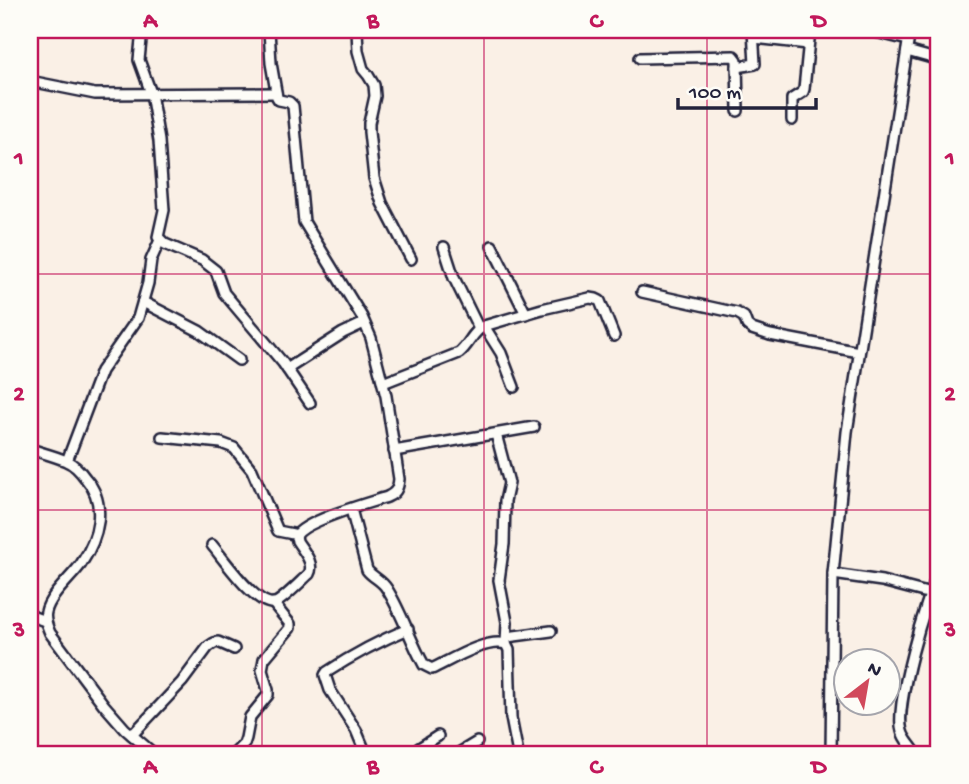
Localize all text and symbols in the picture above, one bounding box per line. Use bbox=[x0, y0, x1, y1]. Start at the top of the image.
text: A bbox=[142, 9, 158, 36]
text: B bbox=[366, 9, 380, 36]
text: C bbox=[590, 9, 605, 36]
text: D bbox=[810, 9, 828, 36]
scale bar bbox=[678, 66, 817, 110]
text: 100 m bbox=[688, 82, 741, 107]
text: 1 bbox=[13, 146, 24, 173]
text: 1 bbox=[944, 146, 955, 173]
text: 2 bbox=[13, 382, 25, 409]
text: 2 bbox=[944, 382, 956, 409]
text: 3 bbox=[12, 618, 25, 645]
text: 3 bbox=[943, 618, 956, 645]
north arrow bbox=[832, 648, 902, 718]
text: N bbox=[863, 657, 885, 683]
text: A bbox=[142, 755, 158, 782]
text: B bbox=[366, 755, 380, 782]
text: C bbox=[590, 755, 605, 782]
text: D bbox=[810, 755, 828, 782]

